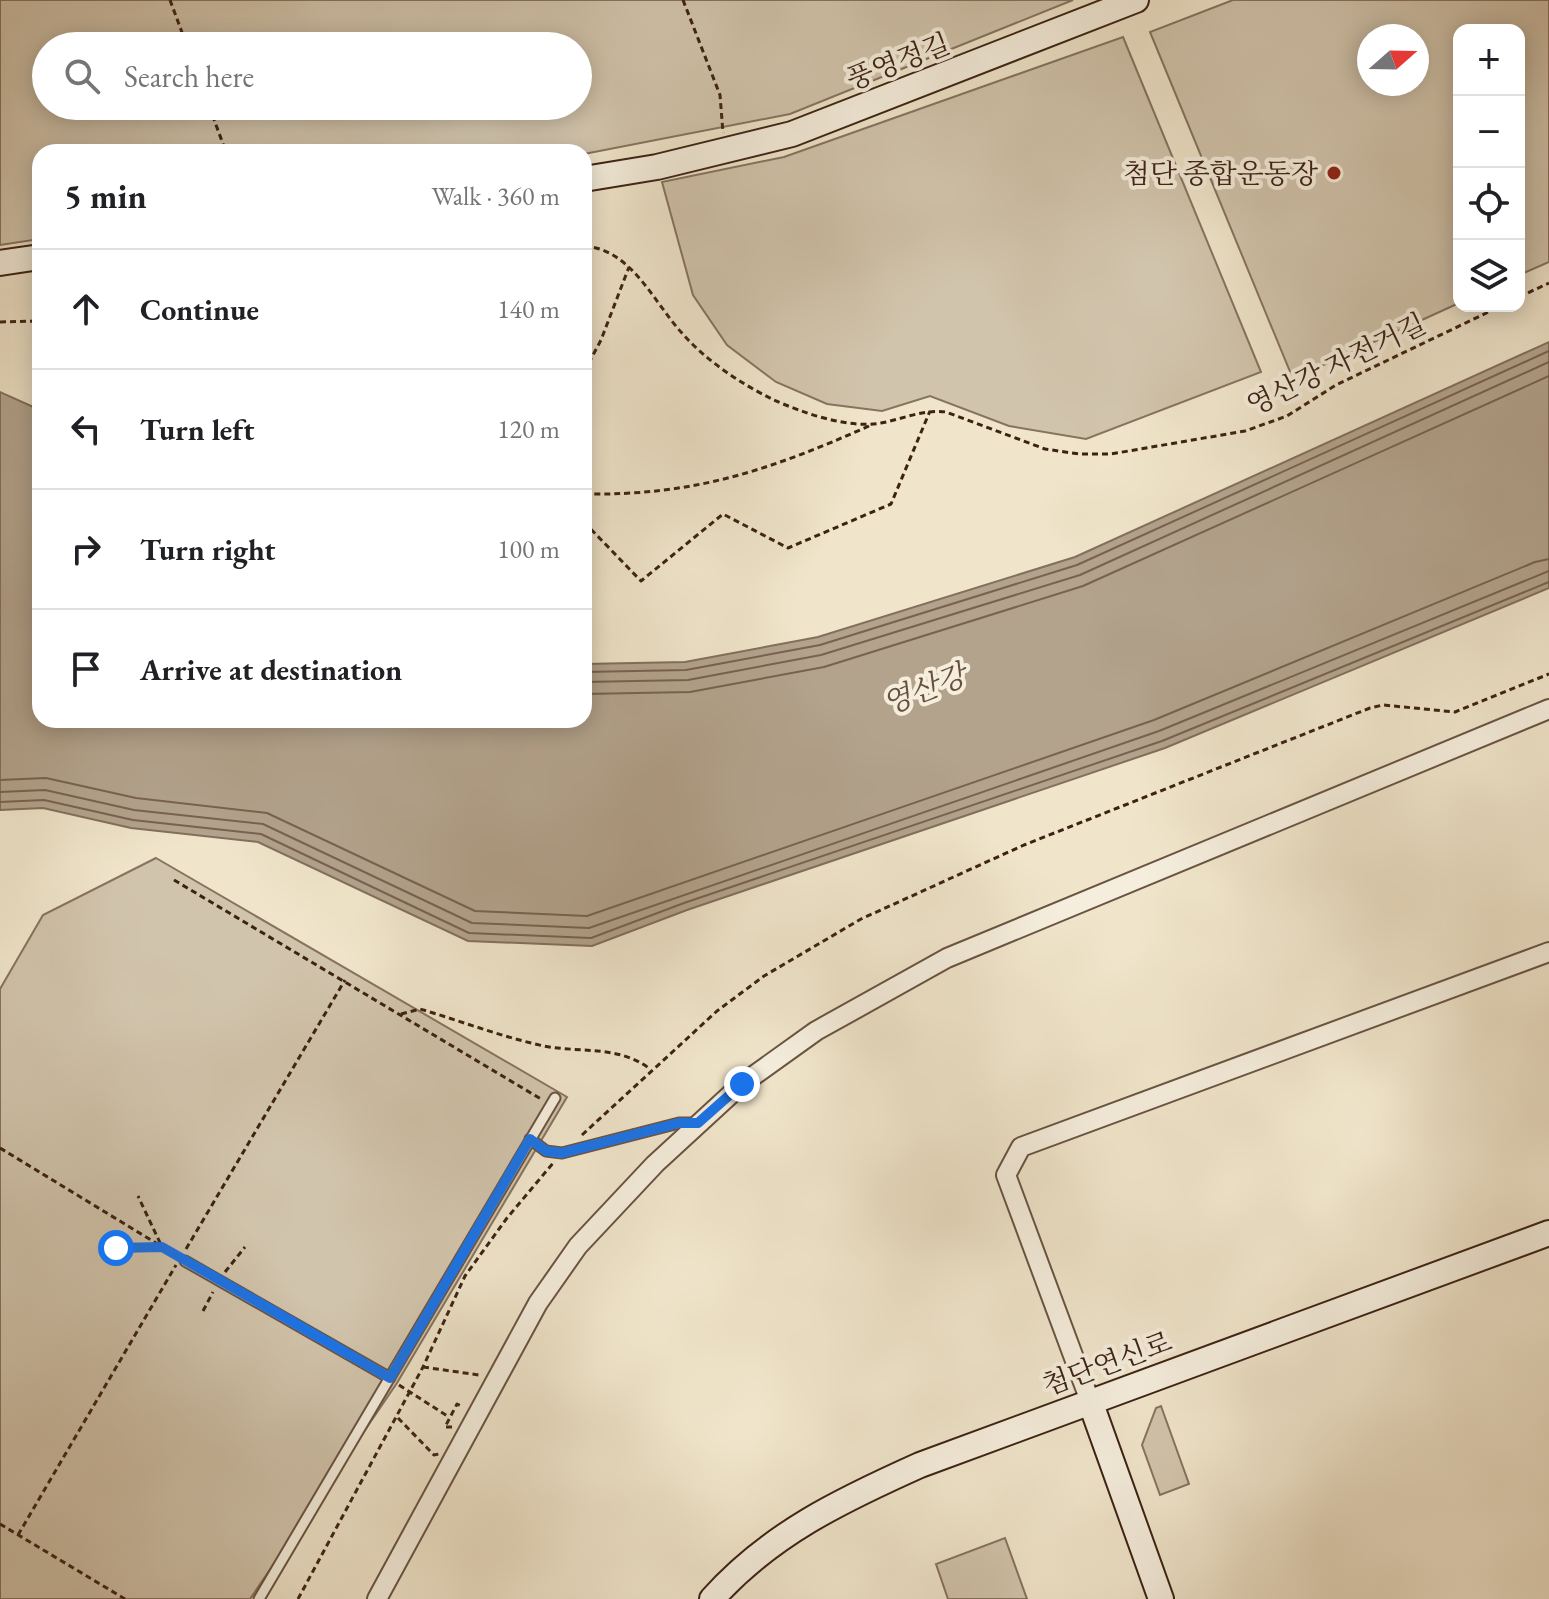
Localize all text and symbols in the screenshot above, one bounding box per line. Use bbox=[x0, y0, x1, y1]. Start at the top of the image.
north arrow bbox=[1357, 24, 1429, 96]
map controls bbox=[1453, 24, 1525, 312]
button: + bbox=[1453, 24, 1525, 96]
street label: 풍영정길 bbox=[841, 25, 955, 97]
search box bbox=[32, 32, 592, 120]
icon: search bbox=[60, 54, 104, 98]
text: Search here bbox=[124, 57, 254, 96]
button: − bbox=[1453, 96, 1525, 168]
place label: 첨단 종합운동장 bbox=[1123, 155, 1318, 191]
marker: 첨단 종합운동장 bbox=[1325, 164, 1343, 182]
button: locate bbox=[1453, 168, 1525, 240]
text: 5 min bbox=[64, 174, 147, 218]
text: Walk · 360 m bbox=[432, 179, 560, 213]
button: layers bbox=[1453, 240, 1525, 312]
icon: ahead bbox=[64, 287, 108, 331]
text: Continue bbox=[140, 290, 259, 329]
text: 140 m bbox=[497, 292, 560, 326]
street label: 영산강 자전거길 bbox=[1241, 305, 1431, 423]
icon: left bbox=[64, 407, 108, 451]
text: Turn left bbox=[140, 410, 254, 449]
text: 120 m bbox=[497, 412, 560, 446]
icon: right bbox=[64, 527, 108, 571]
text: Turn right bbox=[140, 530, 276, 569]
text: 100 m bbox=[497, 532, 560, 566]
icon: arrive bbox=[64, 647, 108, 691]
text: Arrive at destination bbox=[140, 650, 402, 689]
water label: 영산강 bbox=[876, 654, 975, 723]
route end bbox=[724, 1066, 760, 1102]
route start bbox=[98, 1230, 134, 1266]
street label: 첨단연신로 bbox=[1037, 1323, 1177, 1403]

